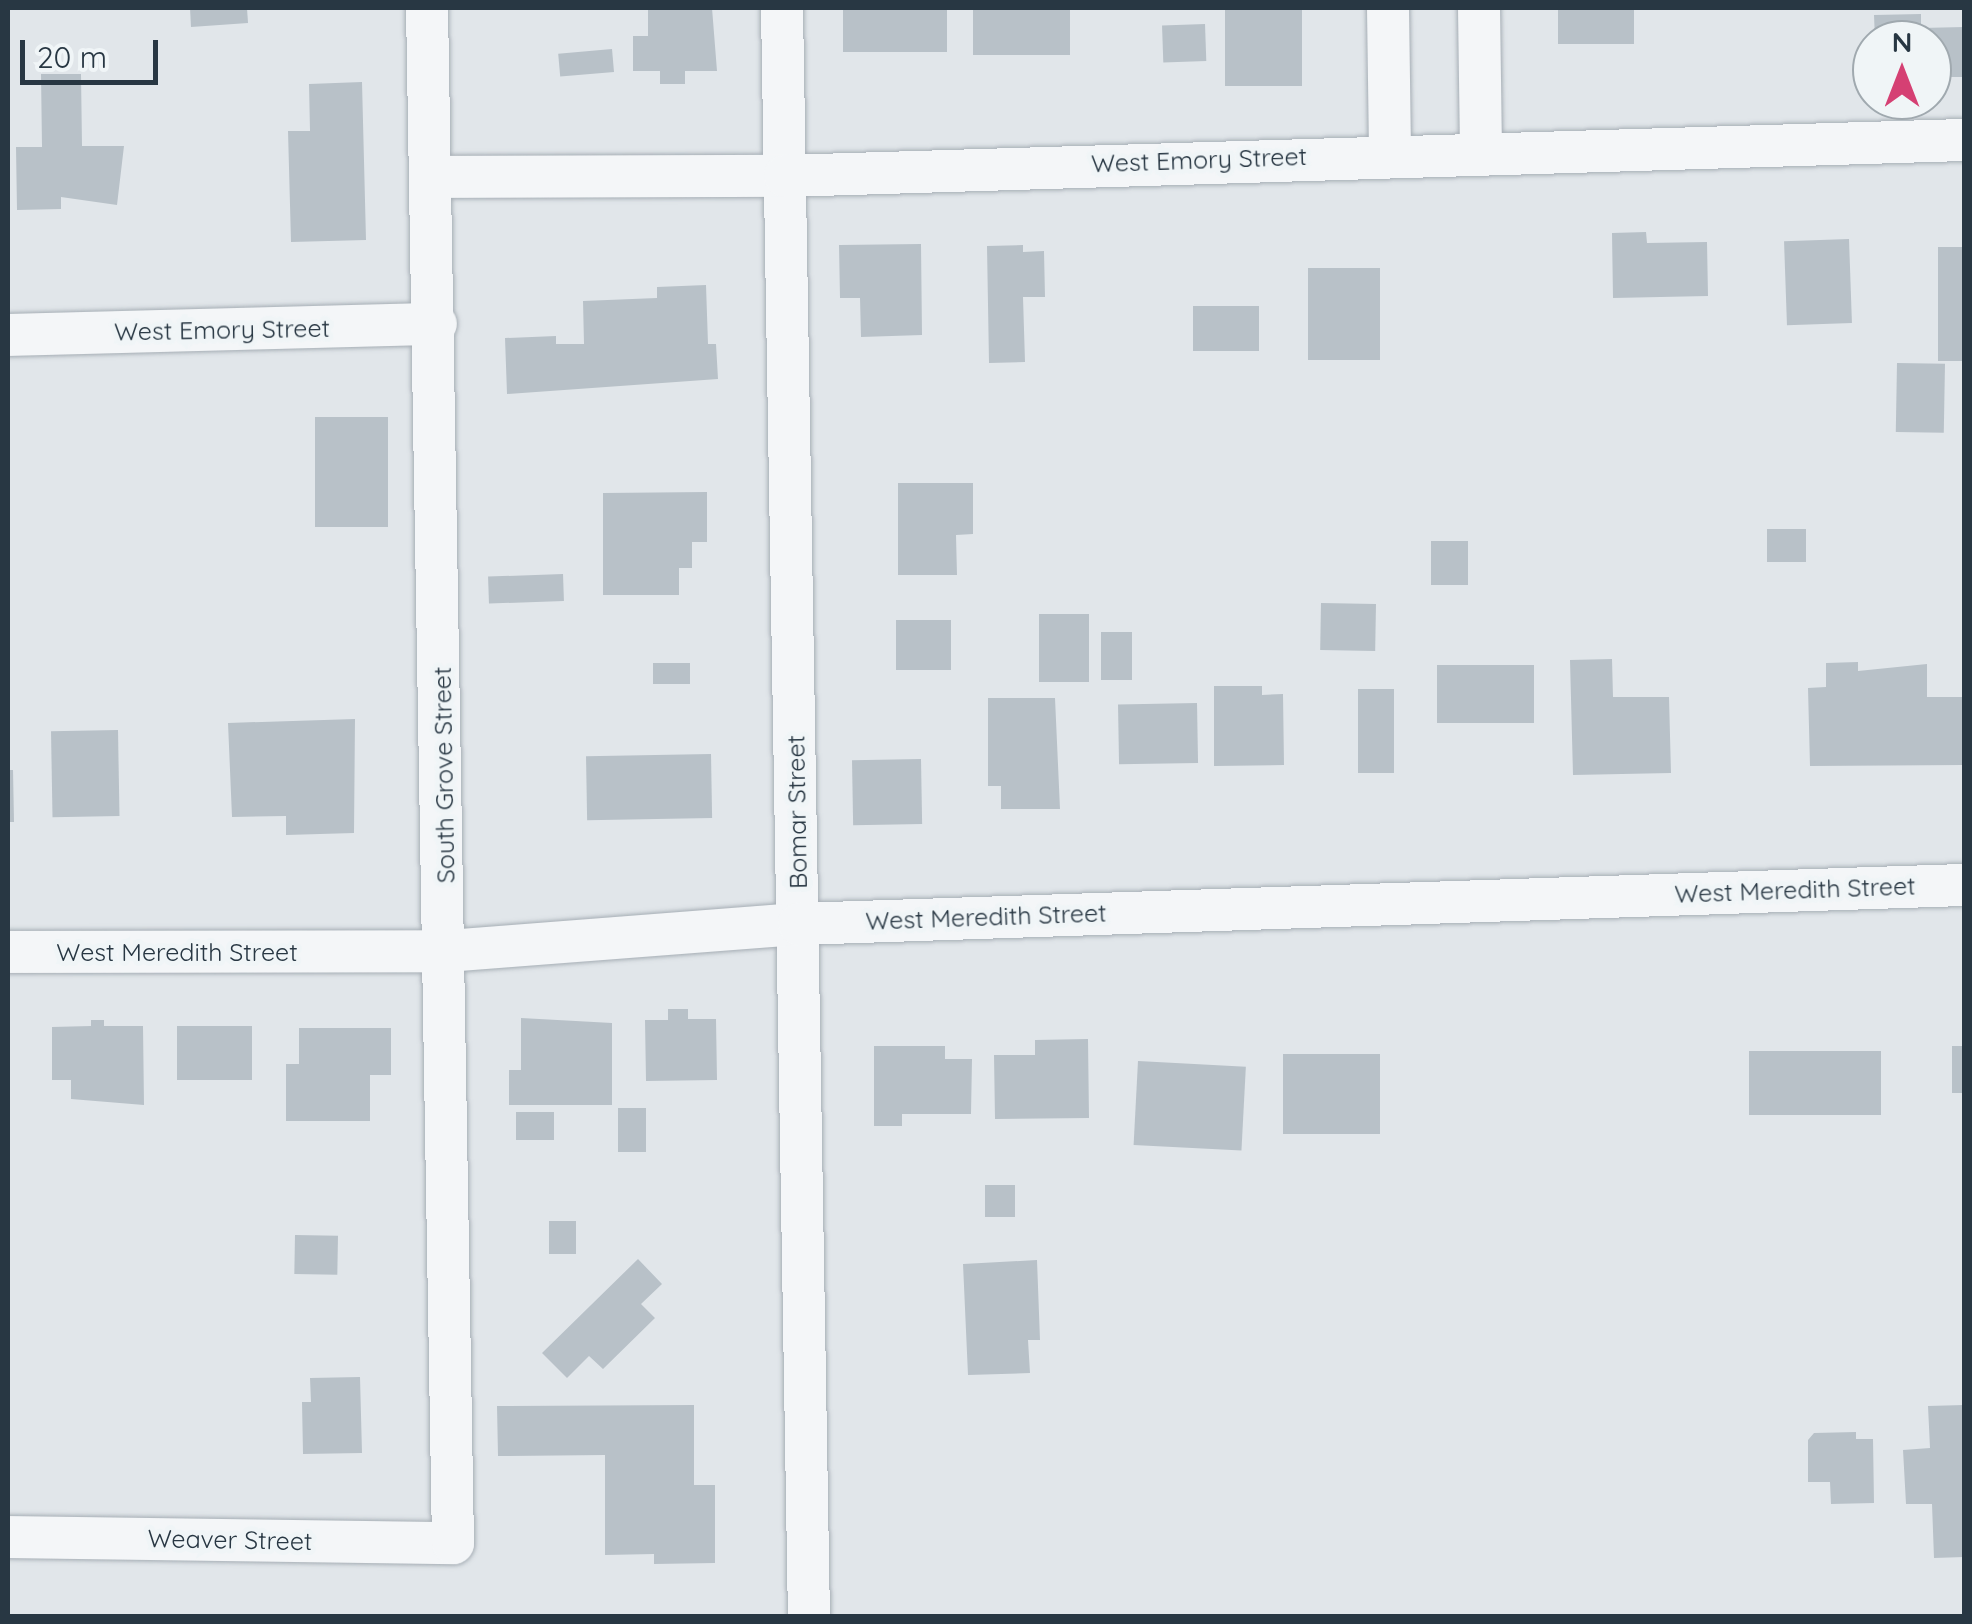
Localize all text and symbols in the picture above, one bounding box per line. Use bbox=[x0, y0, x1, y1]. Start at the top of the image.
scale bar bbox=[25, 20, 162, 82]
north arrow bbox=[1852, 20, 1952, 120]
text: N bbox=[1892, 24, 1912, 59]
text: 20 m bbox=[37, 38, 107, 76]
street label: West Emory Street bbox=[1091, 141, 1307, 179]
street label: West Emory Street bbox=[114, 313, 330, 347]
street label: South Grove Street bbox=[427, 666, 461, 884]
street label: Bomar Street bbox=[781, 735, 813, 889]
street label: West Meredith Street bbox=[1674, 871, 1916, 909]
street label: West Meredith Street bbox=[865, 898, 1107, 936]
street label: West Meredith Street bbox=[56, 937, 298, 967]
street label: Weaver Street bbox=[147, 1524, 313, 1556]

